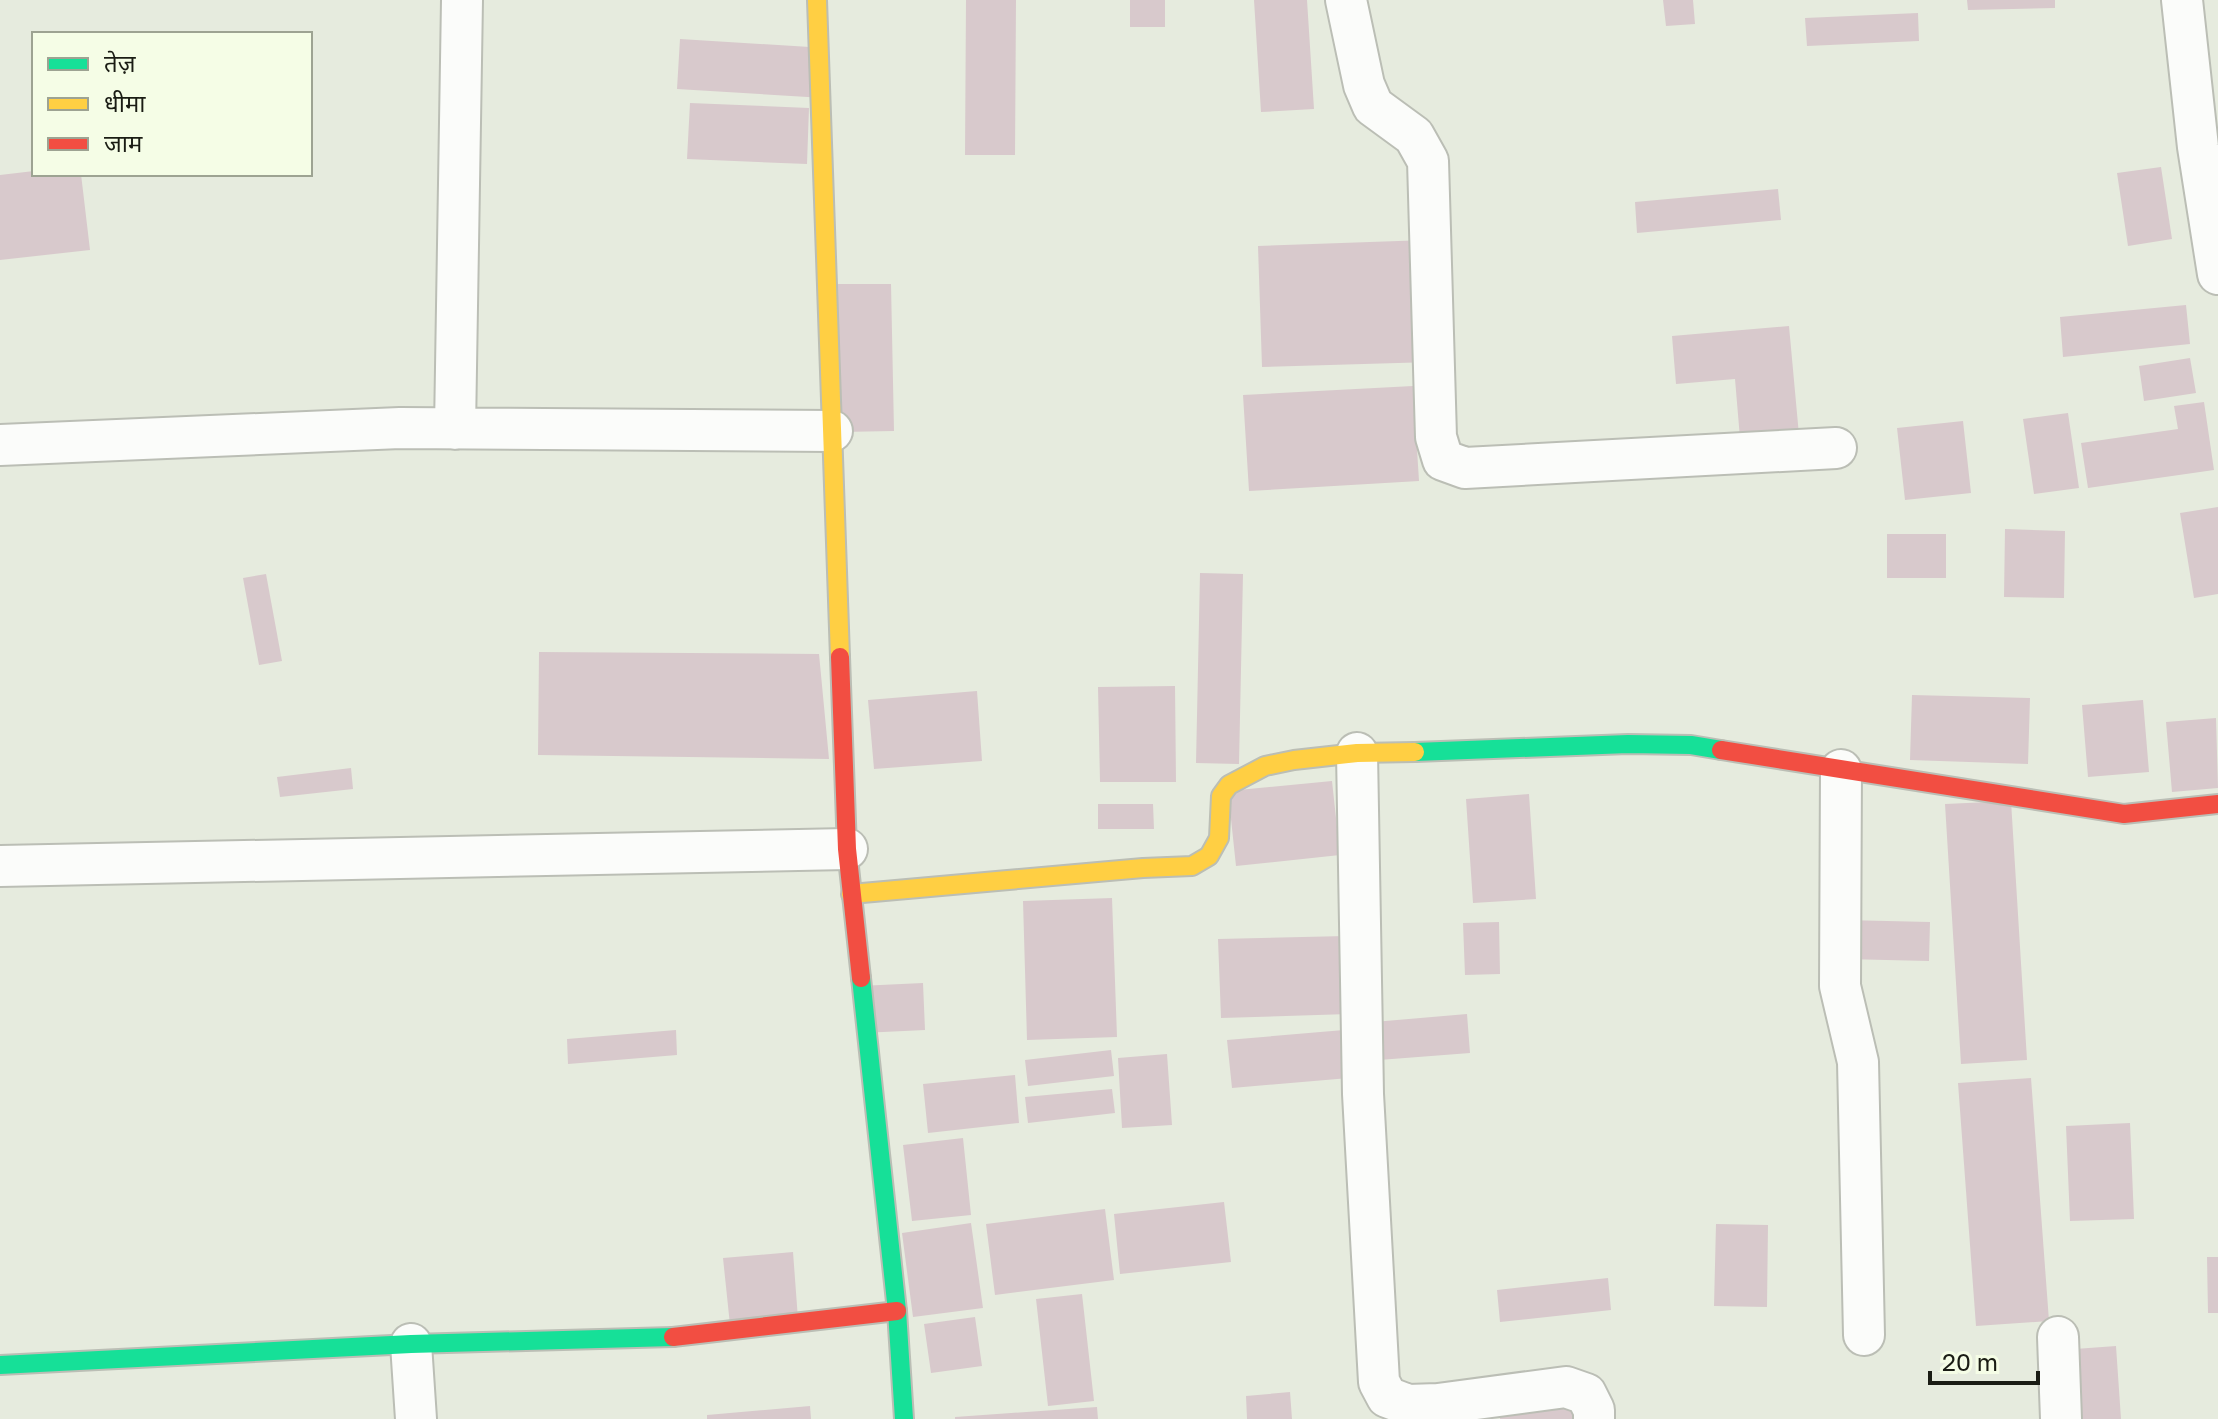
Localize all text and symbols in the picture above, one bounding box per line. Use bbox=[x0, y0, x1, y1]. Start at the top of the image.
legend bbox=[32, 32, 312, 176]
text: तेज़ bbox=[104, 48, 137, 77]
text: धीमा bbox=[104, 88, 146, 117]
text: जाम bbox=[104, 128, 143, 157]
scale bar bbox=[1930, 1335, 2038, 1385]
text: 20 m bbox=[1942, 1347, 1998, 1376]

